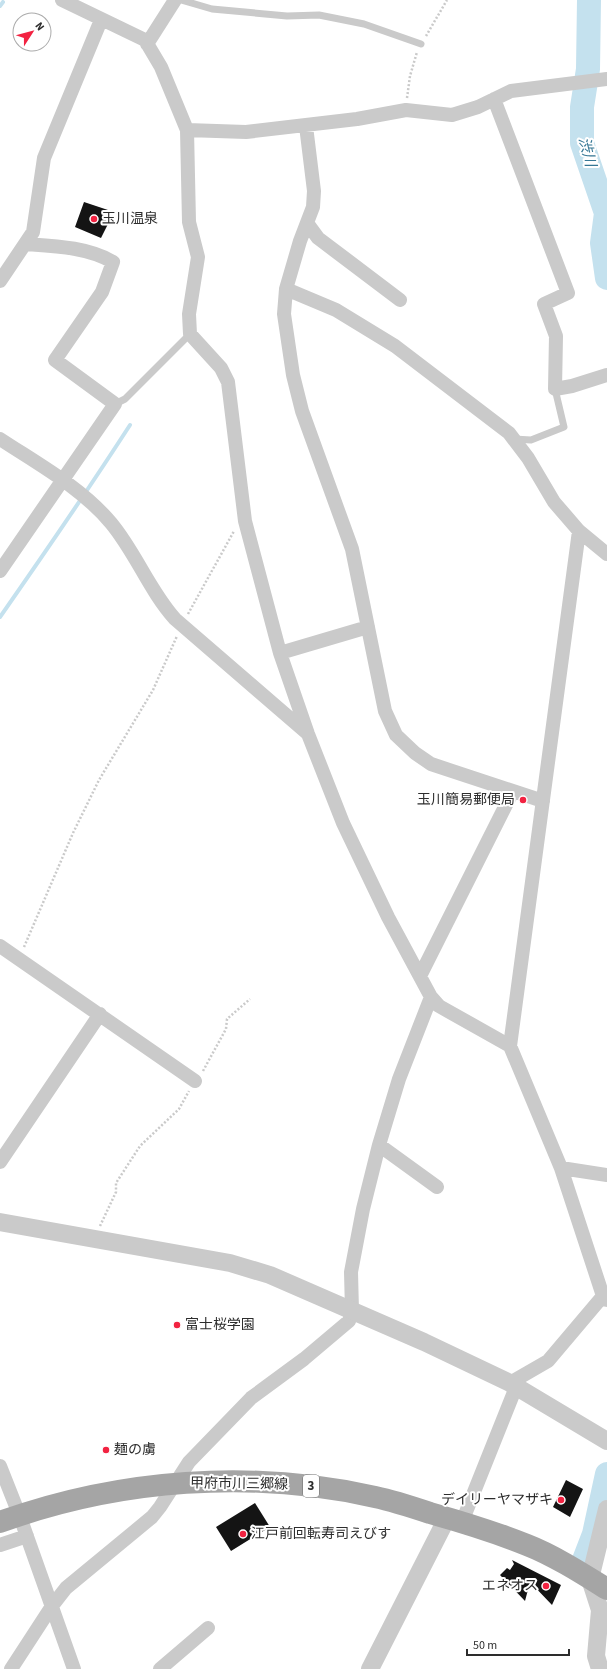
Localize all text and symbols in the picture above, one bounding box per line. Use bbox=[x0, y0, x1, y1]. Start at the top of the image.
north arrow bbox=[12, 12, 52, 52]
text: N bbox=[31, 19, 48, 34]
water label: 渋川 bbox=[573, 135, 601, 171]
place label: 玉川温泉 bbox=[102, 209, 158, 229]
marker: 玉川温泉 bbox=[89, 214, 99, 224]
place label: 玉川簡易郵便局 bbox=[417, 790, 515, 810]
marker: 玉川簡易郵便局 bbox=[518, 795, 528, 805]
place label: 富士桜学園 bbox=[185, 1315, 255, 1335]
marker: 富士桜学園 bbox=[172, 1320, 182, 1330]
place label: 麺の虜 bbox=[114, 1440, 156, 1460]
marker: 麺の虜 bbox=[101, 1445, 111, 1455]
street label: 甲府市川三郷線 bbox=[190, 1473, 288, 1495]
road number: 3 bbox=[303, 1475, 319, 1497]
place label: デイリーヤマザキ bbox=[441, 1490, 553, 1510]
marker: デイリーヤマザキ bbox=[556, 1495, 566, 1505]
place label: 江戸前回転寿司えびす bbox=[251, 1524, 391, 1544]
marker: 江戸前回転寿司えびす bbox=[238, 1529, 248, 1539]
place label: エネオス bbox=[482, 1576, 538, 1596]
marker: エネオス bbox=[541, 1581, 551, 1591]
scale bar bbox=[467, 1631, 569, 1657]
text: 50 m bbox=[473, 1637, 497, 1654]

